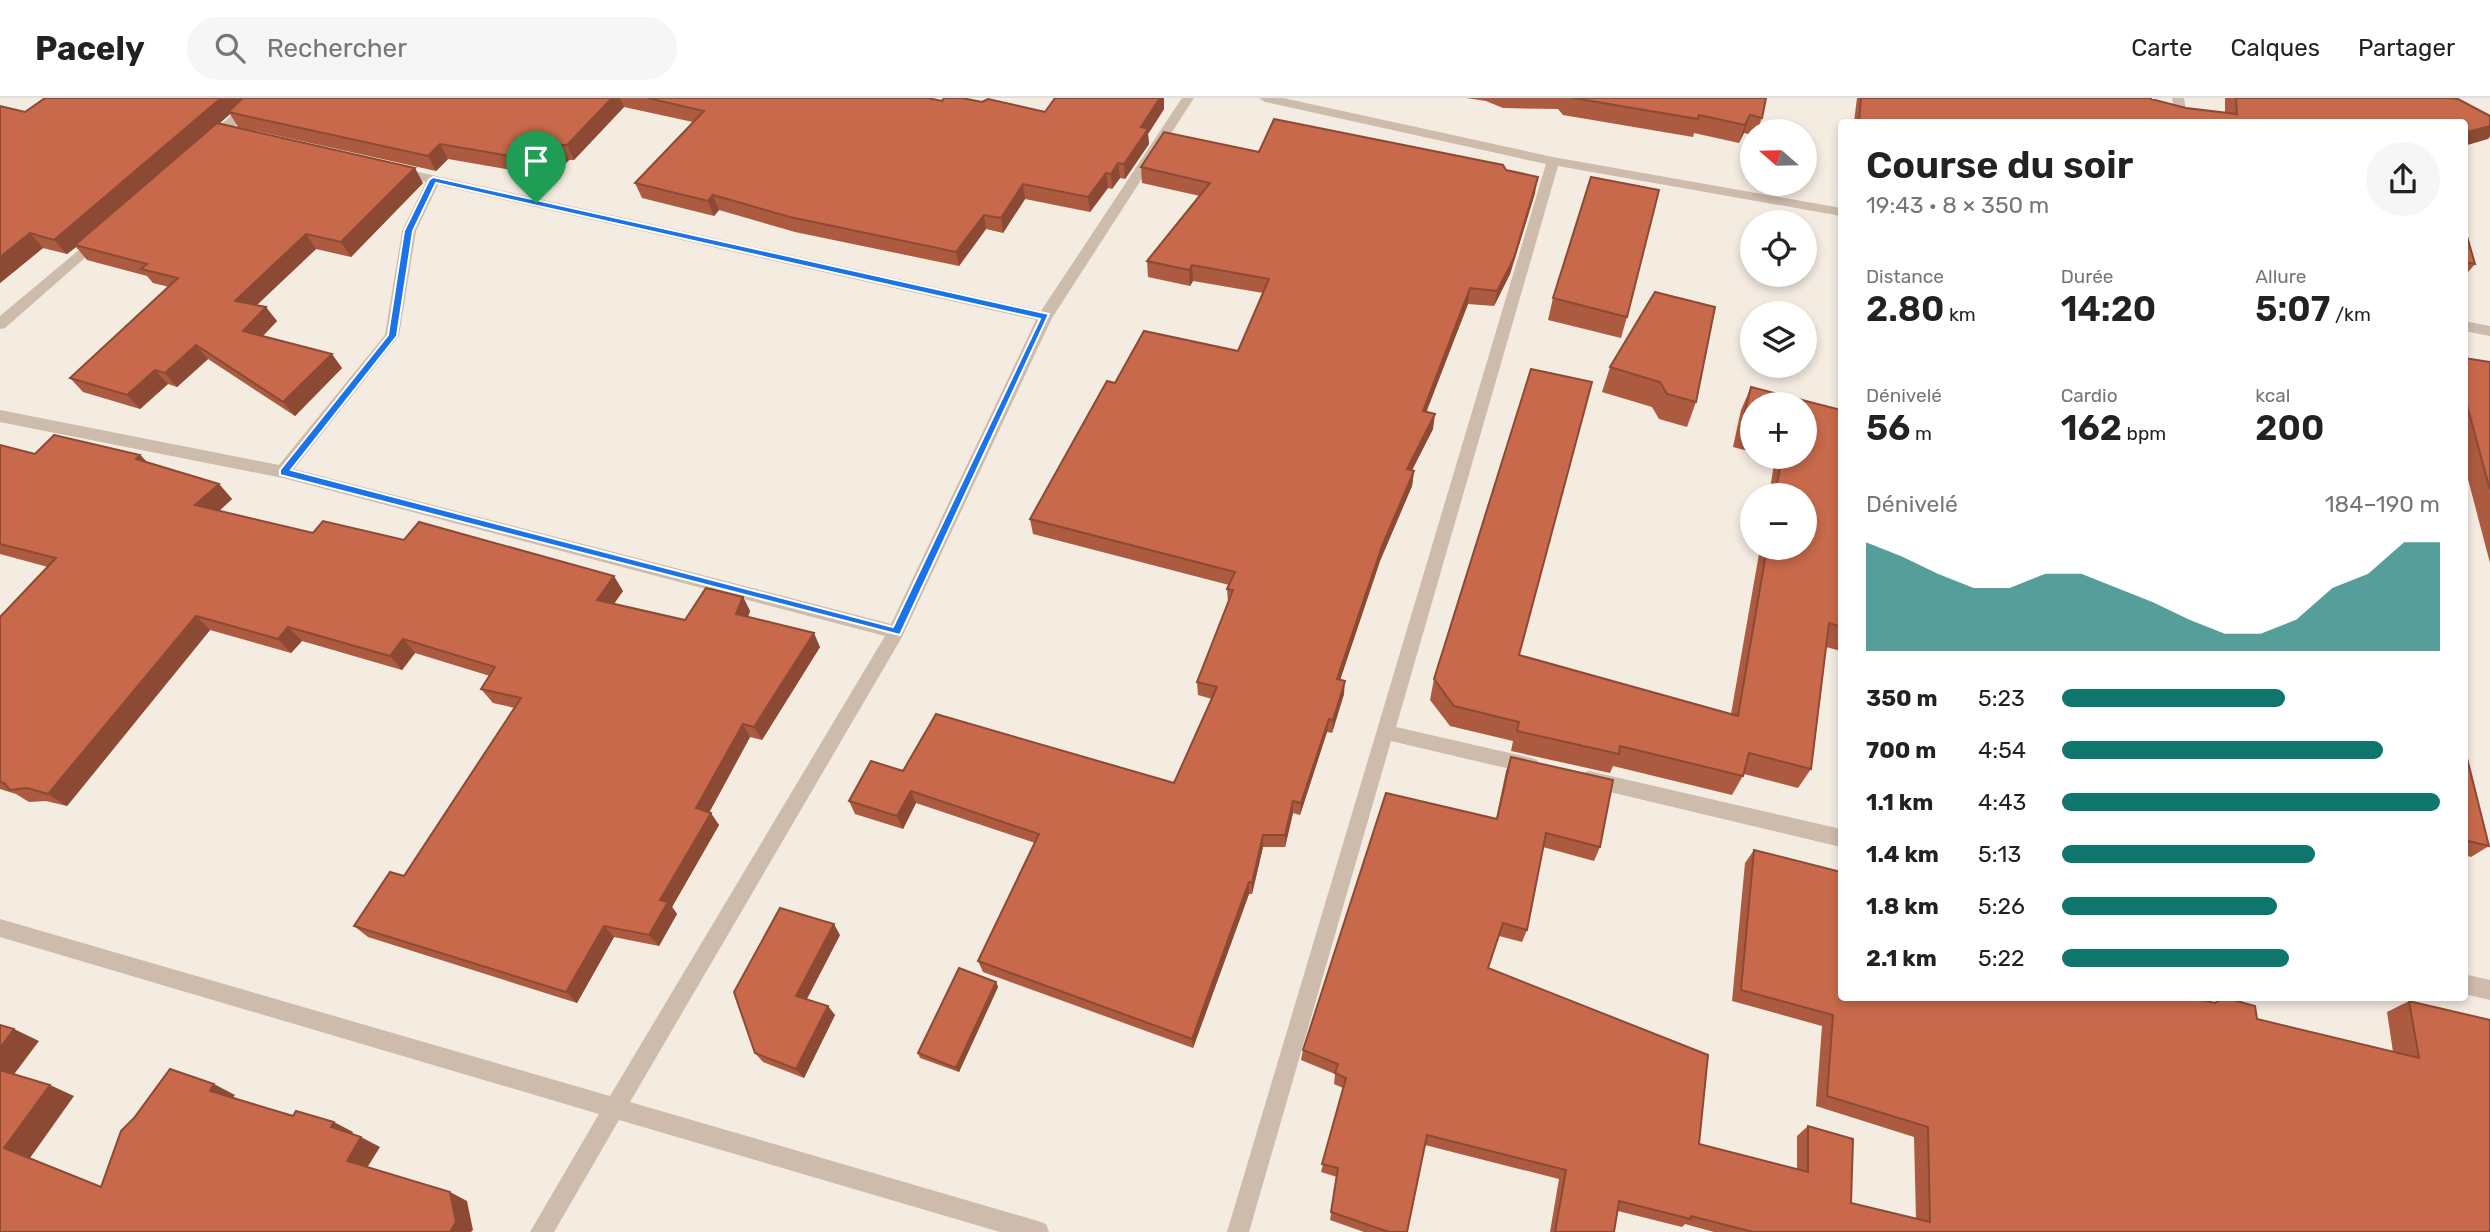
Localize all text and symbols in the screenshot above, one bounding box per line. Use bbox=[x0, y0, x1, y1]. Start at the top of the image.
search box bbox=[187, 17, 677, 80]
text: Pacely bbox=[35, 29, 145, 68]
icon: search bbox=[211, 29, 249, 67]
text: Rechercher bbox=[267, 33, 407, 64]
text: Carte bbox=[2131, 34, 2192, 62]
text: Calques bbox=[2230, 34, 2320, 62]
text: Partager bbox=[2358, 34, 2455, 62]
north arrow bbox=[1740, 119, 1816, 196]
map controls bbox=[1740, 119, 1817, 560]
pin bbox=[506, 131, 566, 203]
icon: arrive bbox=[517, 142, 555, 180]
text: Course du soir bbox=[1866, 142, 2133, 188]
button: share bbox=[2366, 142, 2440, 216]
text: 19:43 · 8 × 350 m bbox=[1866, 191, 2049, 219]
button: locate bbox=[1740, 210, 1817, 287]
text: Distance bbox=[1866, 265, 1944, 288]
text: Durée bbox=[2061, 265, 2114, 288]
text: Allure bbox=[2255, 265, 2306, 288]
text: 2.80 bbox=[1866, 288, 1944, 330]
text: 14:20 bbox=[2061, 288, 2156, 330]
text: 5:07 bbox=[2255, 288, 2330, 330]
button: layers bbox=[1740, 301, 1817, 378]
text: km bbox=[1944, 303, 1976, 326]
text: /km bbox=[2330, 303, 2371, 326]
text: Dénivelé bbox=[1866, 384, 1942, 407]
text: Cardio bbox=[2061, 384, 2118, 407]
text: kcal bbox=[2255, 384, 2290, 407]
button: + bbox=[1740, 392, 1817, 469]
text: 56 bbox=[1866, 407, 1910, 449]
text: 162 bbox=[2061, 407, 2122, 449]
text: 200 bbox=[2255, 407, 2324, 449]
text: m bbox=[1910, 422, 1932, 445]
text: bpm bbox=[2122, 422, 2166, 445]
button: − bbox=[1740, 483, 1817, 560]
text: Dénivelé bbox=[1866, 490, 1958, 518]
text: 184–190 m bbox=[2325, 490, 2440, 518]
text: 350 m bbox=[1866, 684, 1938, 712]
text: 5:23 bbox=[1978, 684, 2025, 712]
text: 700 m bbox=[1866, 736, 1936, 764]
text: 4:54 bbox=[1978, 736, 2026, 764]
text: 1.1 km bbox=[1866, 788, 1933, 816]
text: 4:43 bbox=[1978, 788, 2026, 816]
text: 1.4 km bbox=[1866, 840, 1939, 868]
text: 5:13 bbox=[1978, 840, 2021, 868]
text: 1.8 km bbox=[1866, 892, 1939, 920]
text: 5:26 bbox=[1978, 892, 2025, 920]
text: 2.1 km bbox=[1866, 944, 1937, 972]
text: 5:22 bbox=[1978, 944, 2025, 972]

